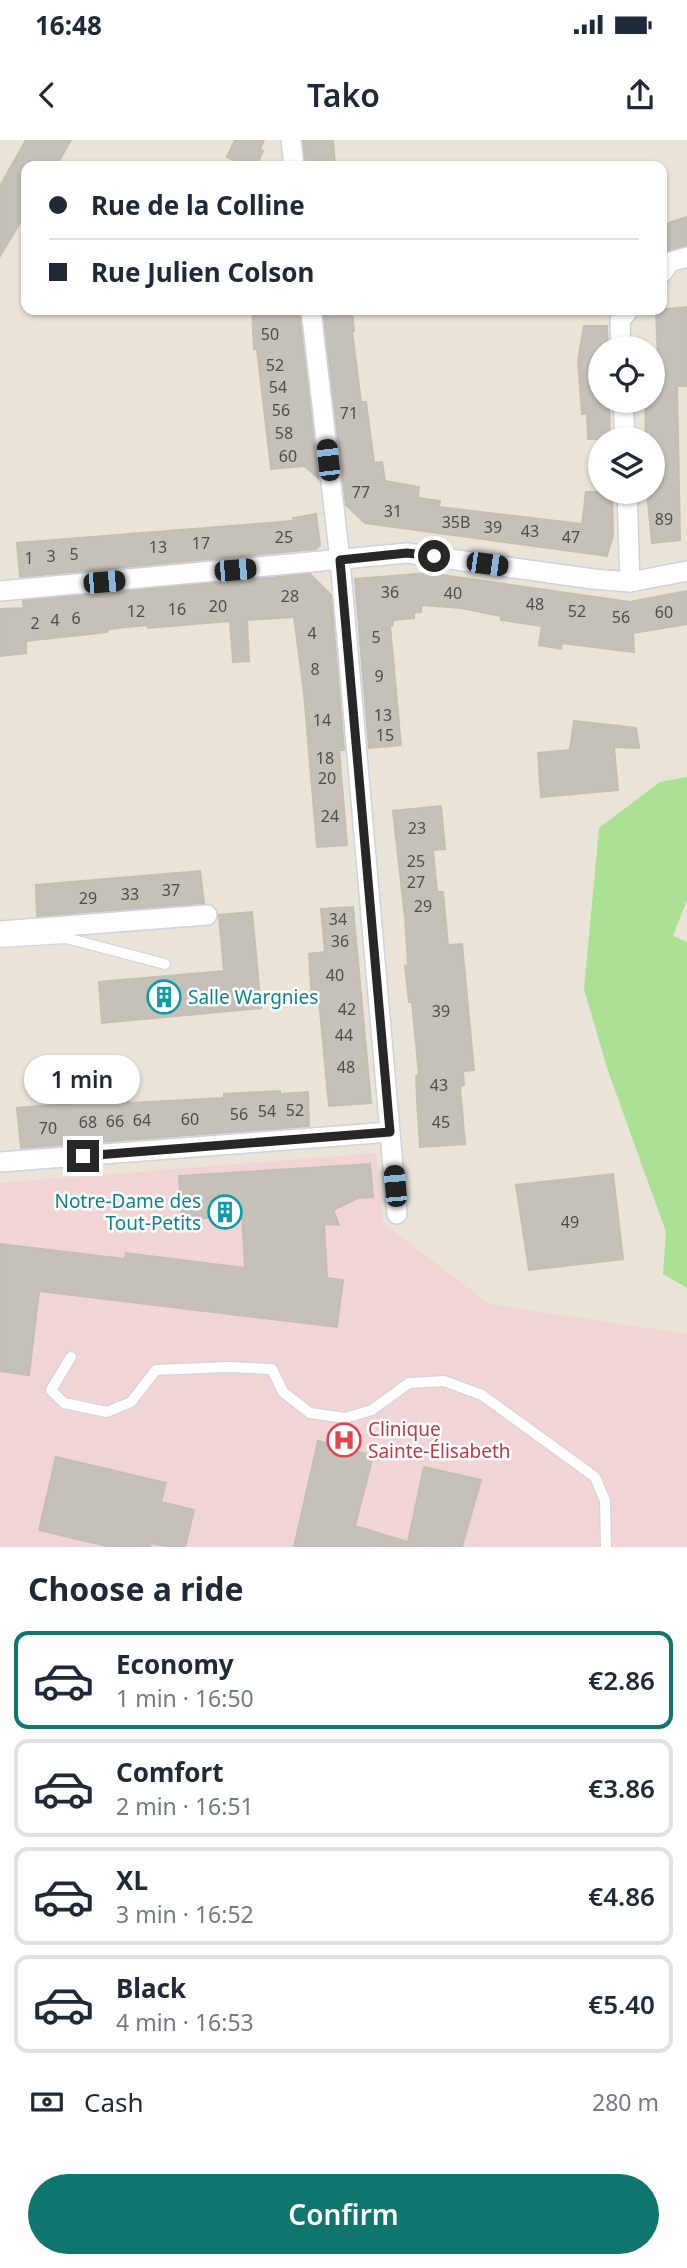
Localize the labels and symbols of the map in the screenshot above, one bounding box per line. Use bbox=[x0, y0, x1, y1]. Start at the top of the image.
house number: 50 bbox=[261, 323, 279, 345]
house number: 52 bbox=[266, 354, 284, 376]
house number: 54 bbox=[269, 376, 287, 398]
house number: 56 bbox=[272, 399, 290, 421]
house number: 71 bbox=[340, 402, 358, 424]
house number: 58 bbox=[275, 422, 293, 444]
car bbox=[316, 438, 341, 482]
house number: 60 bbox=[279, 445, 297, 467]
house number: 77 bbox=[352, 481, 370, 503]
house number: 31 bbox=[384, 500, 402, 522]
house number: 89 bbox=[655, 508, 673, 530]
house number: 35B bbox=[442, 511, 470, 533]
house number: 39 bbox=[484, 516, 502, 538]
house number: 43 bbox=[521, 520, 539, 542]
house number: 25 bbox=[275, 526, 293, 548]
house number: 47 bbox=[562, 526, 580, 548]
house number: 17 bbox=[192, 532, 210, 554]
house number: 13 bbox=[149, 536, 167, 558]
route start bbox=[418, 540, 450, 572]
house number: 5 bbox=[69, 543, 79, 565]
house number: 3 bbox=[46, 545, 56, 567]
house number: 1 bbox=[24, 547, 34, 569]
car bbox=[465, 551, 510, 577]
car bbox=[214, 558, 257, 582]
car bbox=[83, 570, 126, 594]
house number: 36 bbox=[381, 581, 399, 603]
house number: 40 bbox=[444, 582, 462, 604]
house number: 28 bbox=[281, 585, 299, 607]
house number: 48 bbox=[526, 593, 544, 615]
house number: 20 bbox=[209, 595, 227, 617]
house number: 16 bbox=[168, 598, 186, 620]
house number: 12 bbox=[127, 600, 145, 622]
house number: 52 bbox=[568, 600, 586, 622]
house number: 60 bbox=[655, 601, 673, 623]
house number: 56 bbox=[612, 606, 630, 628]
house number: 6 bbox=[71, 607, 81, 629]
house number: 4 bbox=[50, 609, 60, 631]
house number: 2 bbox=[30, 612, 40, 634]
house number: 4 bbox=[307, 622, 317, 644]
house number: 5 bbox=[371, 626, 381, 648]
house number: 8 bbox=[310, 658, 320, 680]
house number: 9 bbox=[374, 665, 384, 687]
house number: 13 bbox=[374, 704, 392, 726]
house number: 14 bbox=[313, 709, 331, 731]
house number: 15 bbox=[376, 724, 394, 746]
house number: 18 bbox=[316, 747, 334, 769]
house number: 20 bbox=[318, 767, 336, 789]
house number: 24 bbox=[321, 805, 339, 827]
house number: 23 bbox=[408, 817, 426, 839]
house number: 25 bbox=[407, 850, 425, 872]
house number: 27 bbox=[407, 871, 425, 893]
house number: 37 bbox=[162, 879, 180, 901]
house number: 33 bbox=[121, 883, 139, 905]
house number: 29 bbox=[79, 887, 97, 909]
house number: 29 bbox=[414, 895, 432, 917]
house number: 34 bbox=[329, 908, 347, 930]
house number: 36 bbox=[331, 930, 349, 952]
house number: 40 bbox=[326, 964, 344, 986]
building icon: Salle Wargnies bbox=[145, 978, 183, 1016]
place label: Salle Wargnies bbox=[188, 984, 318, 1010]
house number: 42 bbox=[338, 998, 356, 1020]
house number: 39 bbox=[432, 1000, 450, 1022]
house number: 44 bbox=[335, 1024, 353, 1046]
callout: 1 min bbox=[25, 1054, 141, 1104]
house number: 48 bbox=[337, 1056, 355, 1078]
house number: 43 bbox=[430, 1074, 448, 1096]
house number: 52 bbox=[286, 1099, 304, 1121]
house number: 54 bbox=[258, 1100, 276, 1122]
house number: 56 bbox=[230, 1103, 248, 1125]
house number: 60 bbox=[181, 1108, 199, 1130]
house number: 64 bbox=[133, 1109, 151, 1131]
house number: 66 bbox=[106, 1110, 124, 1132]
house number: 68 bbox=[79, 1111, 97, 1133]
house number: 45 bbox=[432, 1111, 450, 1133]
house number: 70 bbox=[39, 1117, 57, 1139]
route end bbox=[67, 1140, 99, 1172]
car bbox=[383, 1164, 408, 1208]
place label: Notre-Dame des Tout-Petits bbox=[54, 1188, 201, 1236]
building icon: Notre-Dame des Tout-Petits bbox=[206, 1193, 244, 1231]
house number: 49 bbox=[561, 1211, 579, 1233]
place label: Clinique Sainte-Élisabeth bbox=[368, 1416, 511, 1464]
hospital icon: Clinique Sainte-Élisabeth bbox=[325, 1421, 363, 1459]

